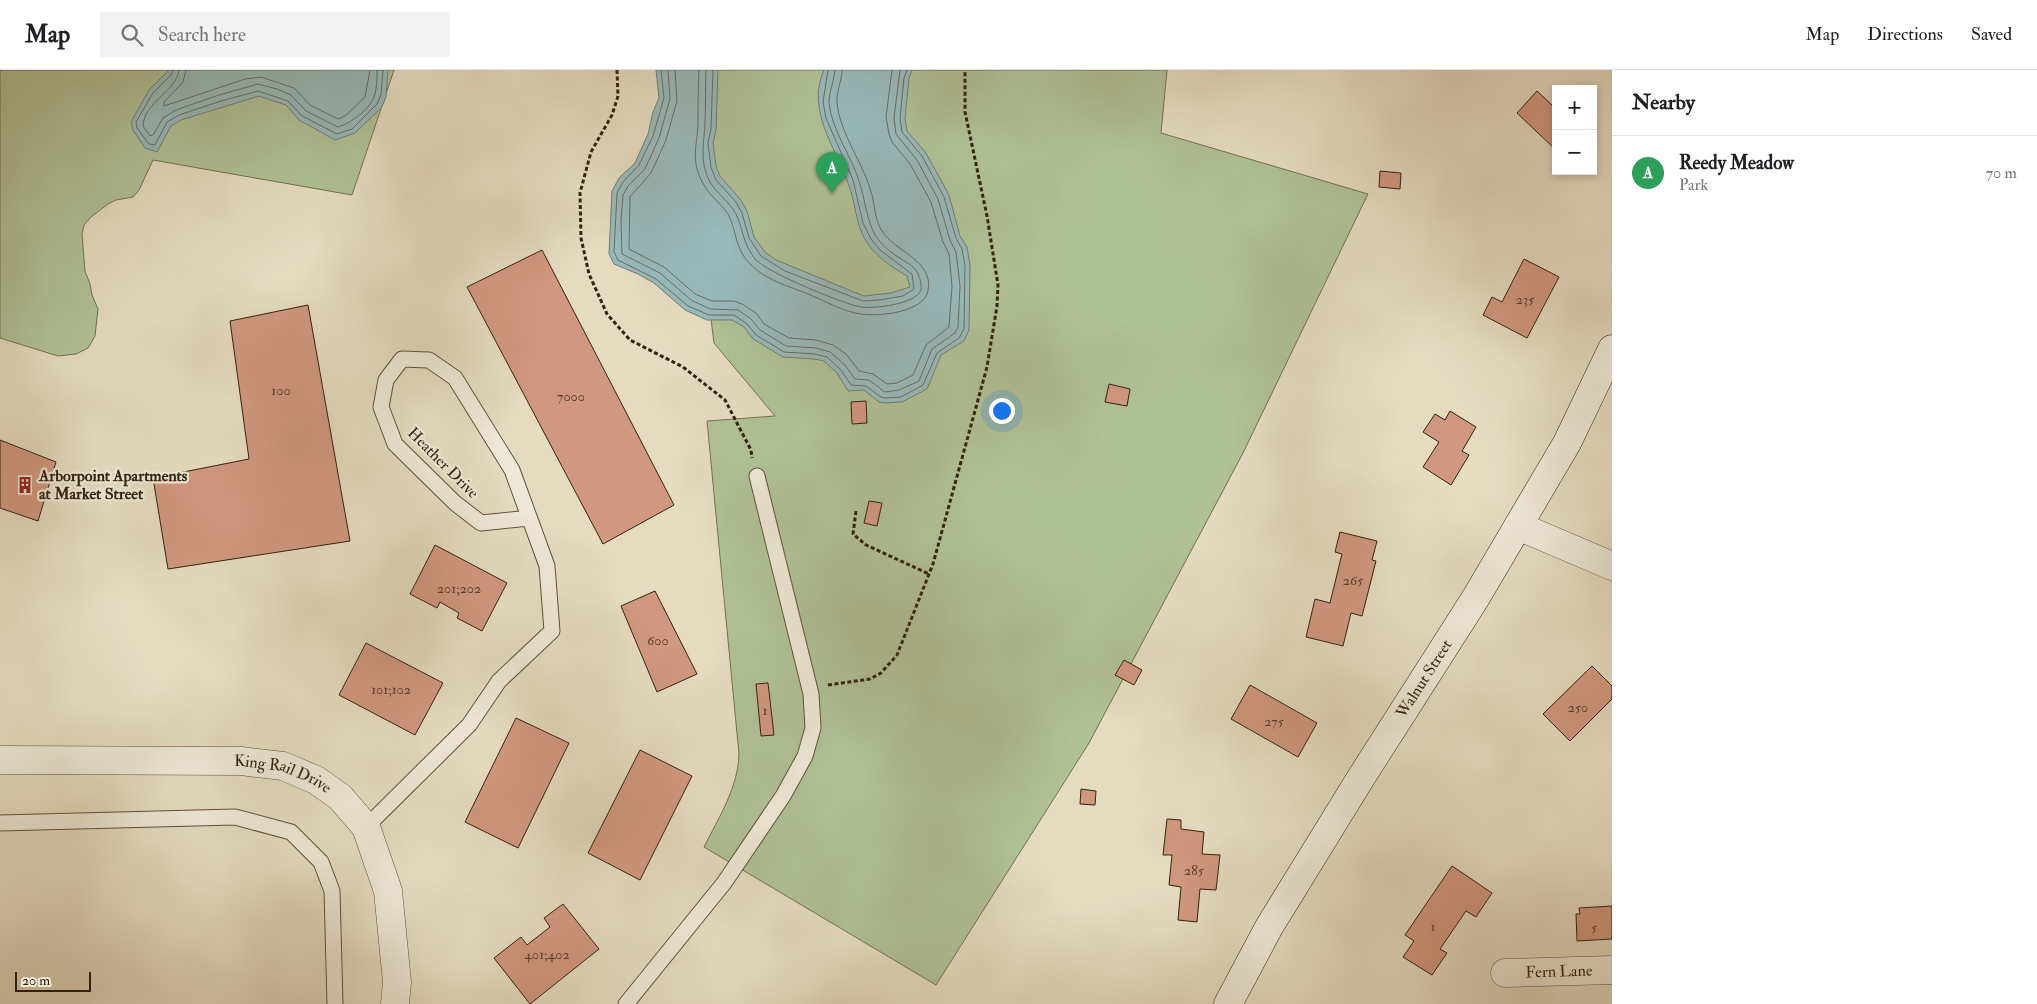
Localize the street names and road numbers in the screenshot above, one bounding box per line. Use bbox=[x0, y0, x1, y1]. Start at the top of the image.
street label: Heather Drive bbox=[403, 423, 483, 503]
street label: Walnut Street bbox=[1391, 636, 1457, 722]
street label: King Rail Drive bbox=[234, 751, 336, 798]
street label: Fern Lane bbox=[1525, 961, 1593, 982]

